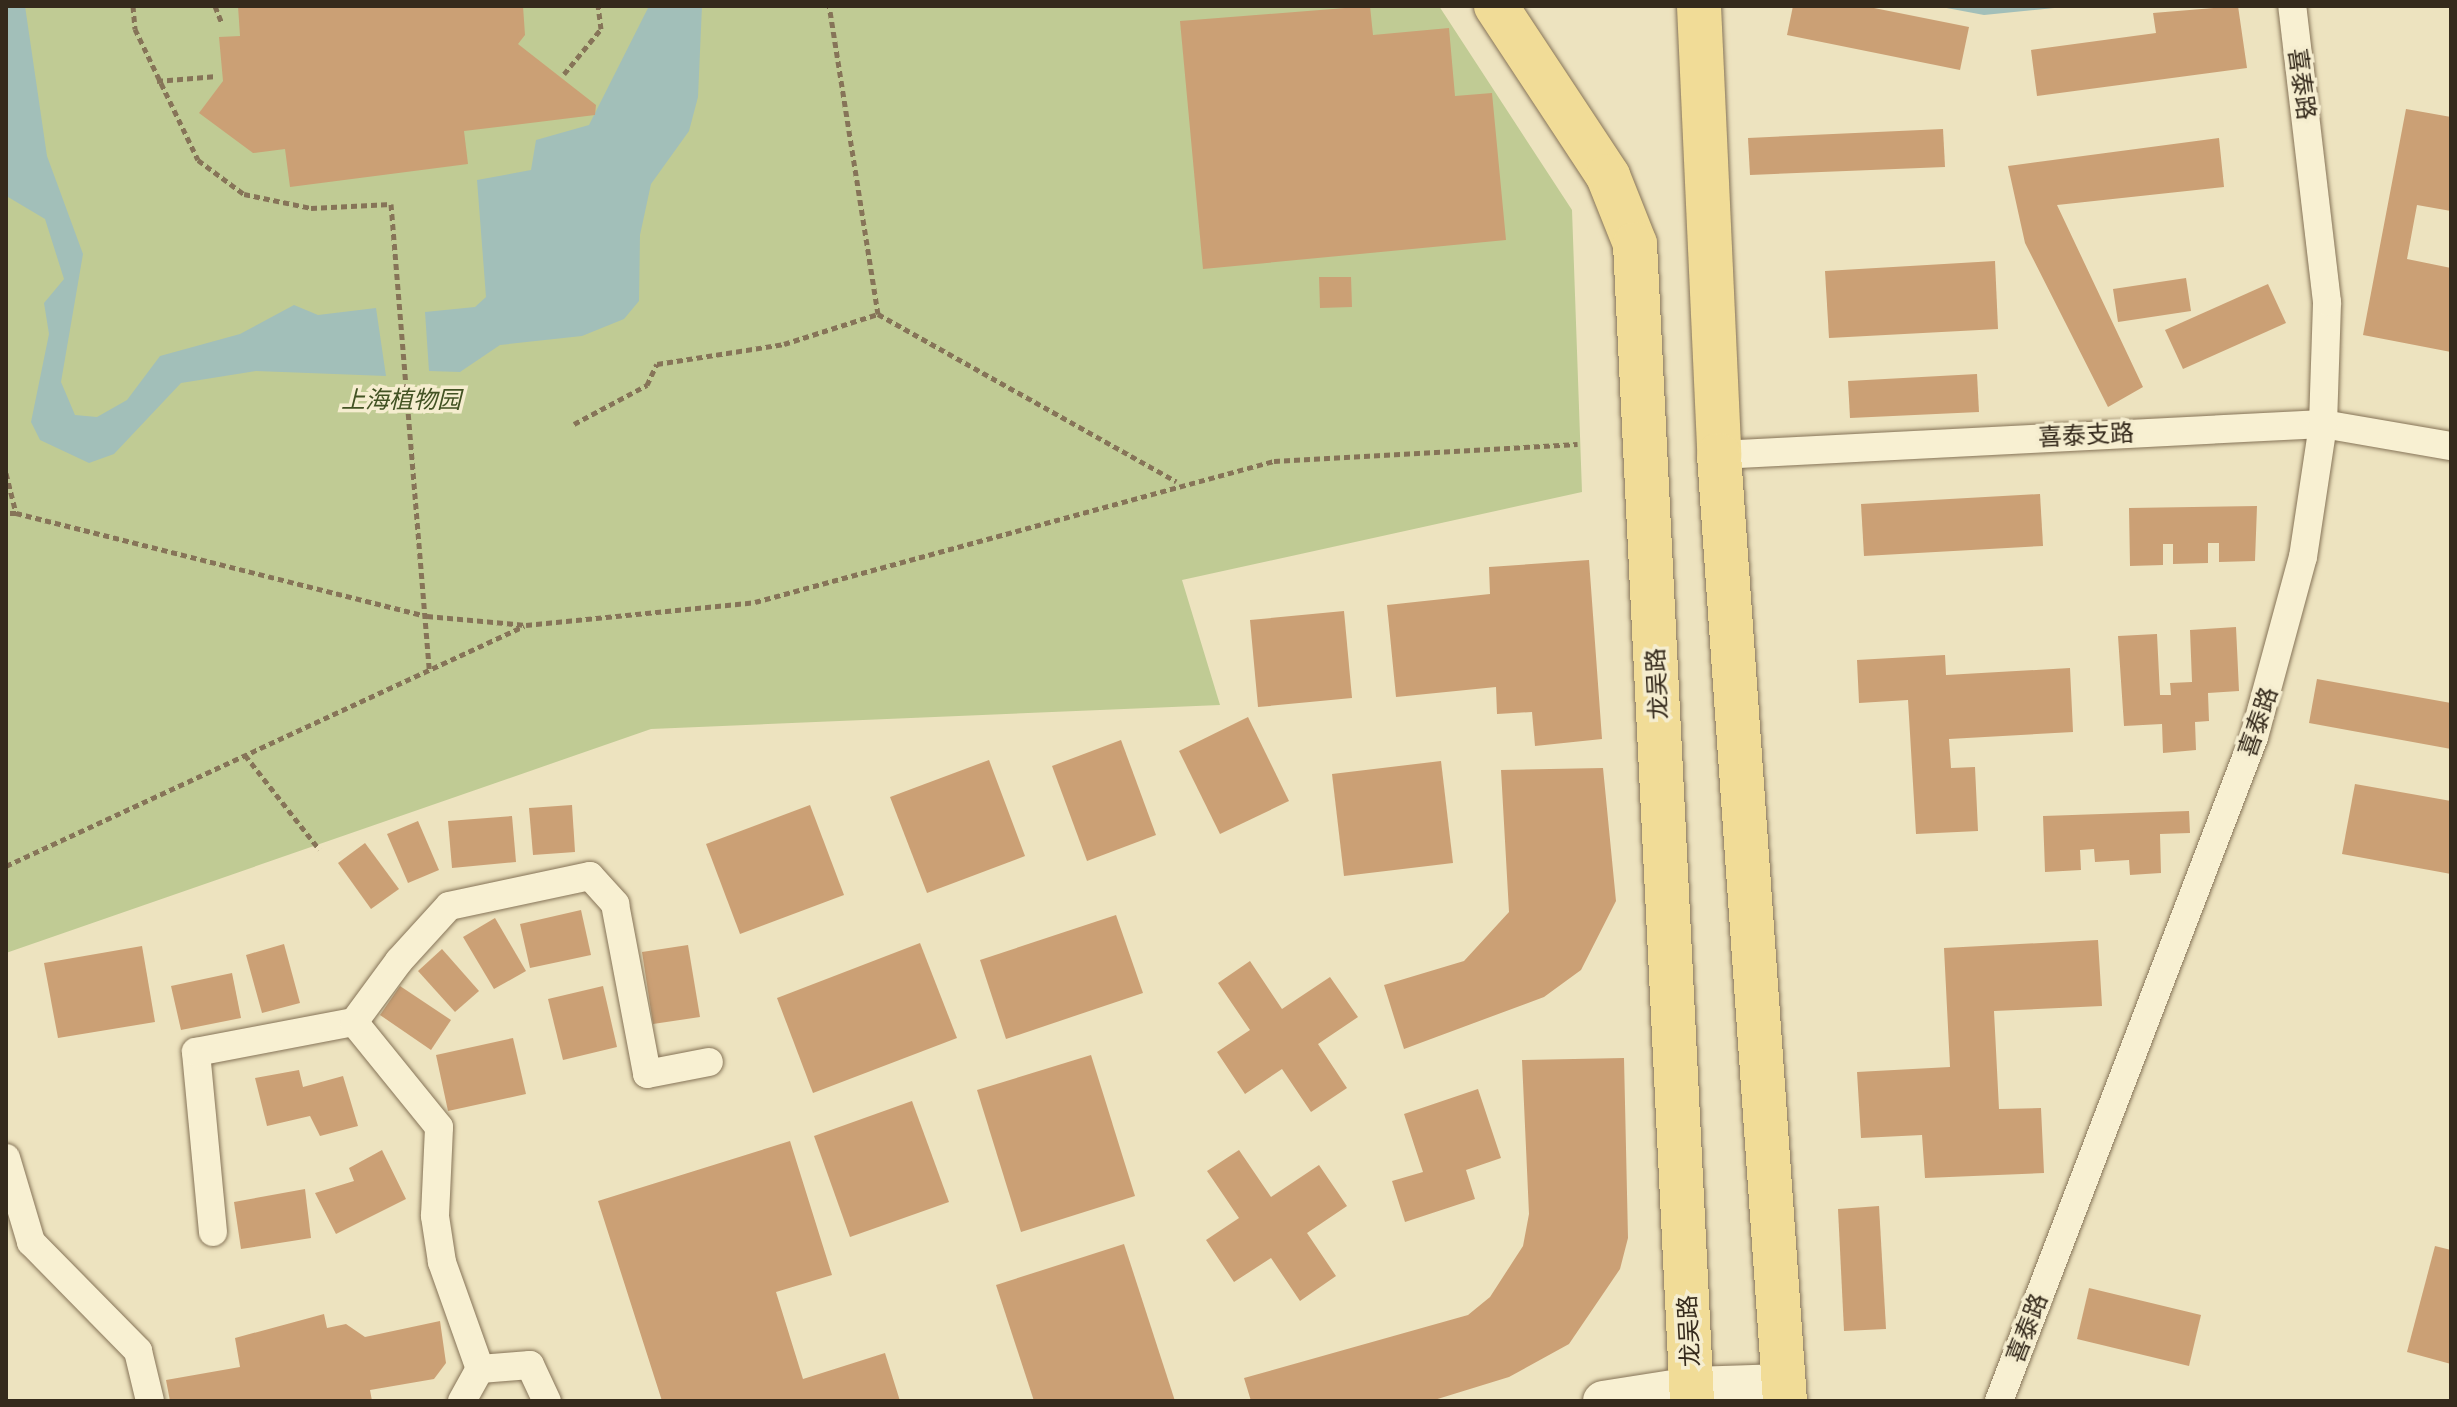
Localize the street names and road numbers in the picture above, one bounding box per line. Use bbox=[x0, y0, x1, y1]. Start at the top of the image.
street label: 喜泰路 bbox=[2283, 46, 2321, 122]
street label: 喜泰支路 bbox=[2037, 418, 2135, 452]
street label: 龙吴路 bbox=[1641, 647, 1673, 721]
street label: 喜泰路 bbox=[2233, 683, 2283, 761]
street label: 喜泰路 bbox=[2001, 1289, 2053, 1367]
street label: 龙吴路 bbox=[1673, 1294, 1705, 1368]

